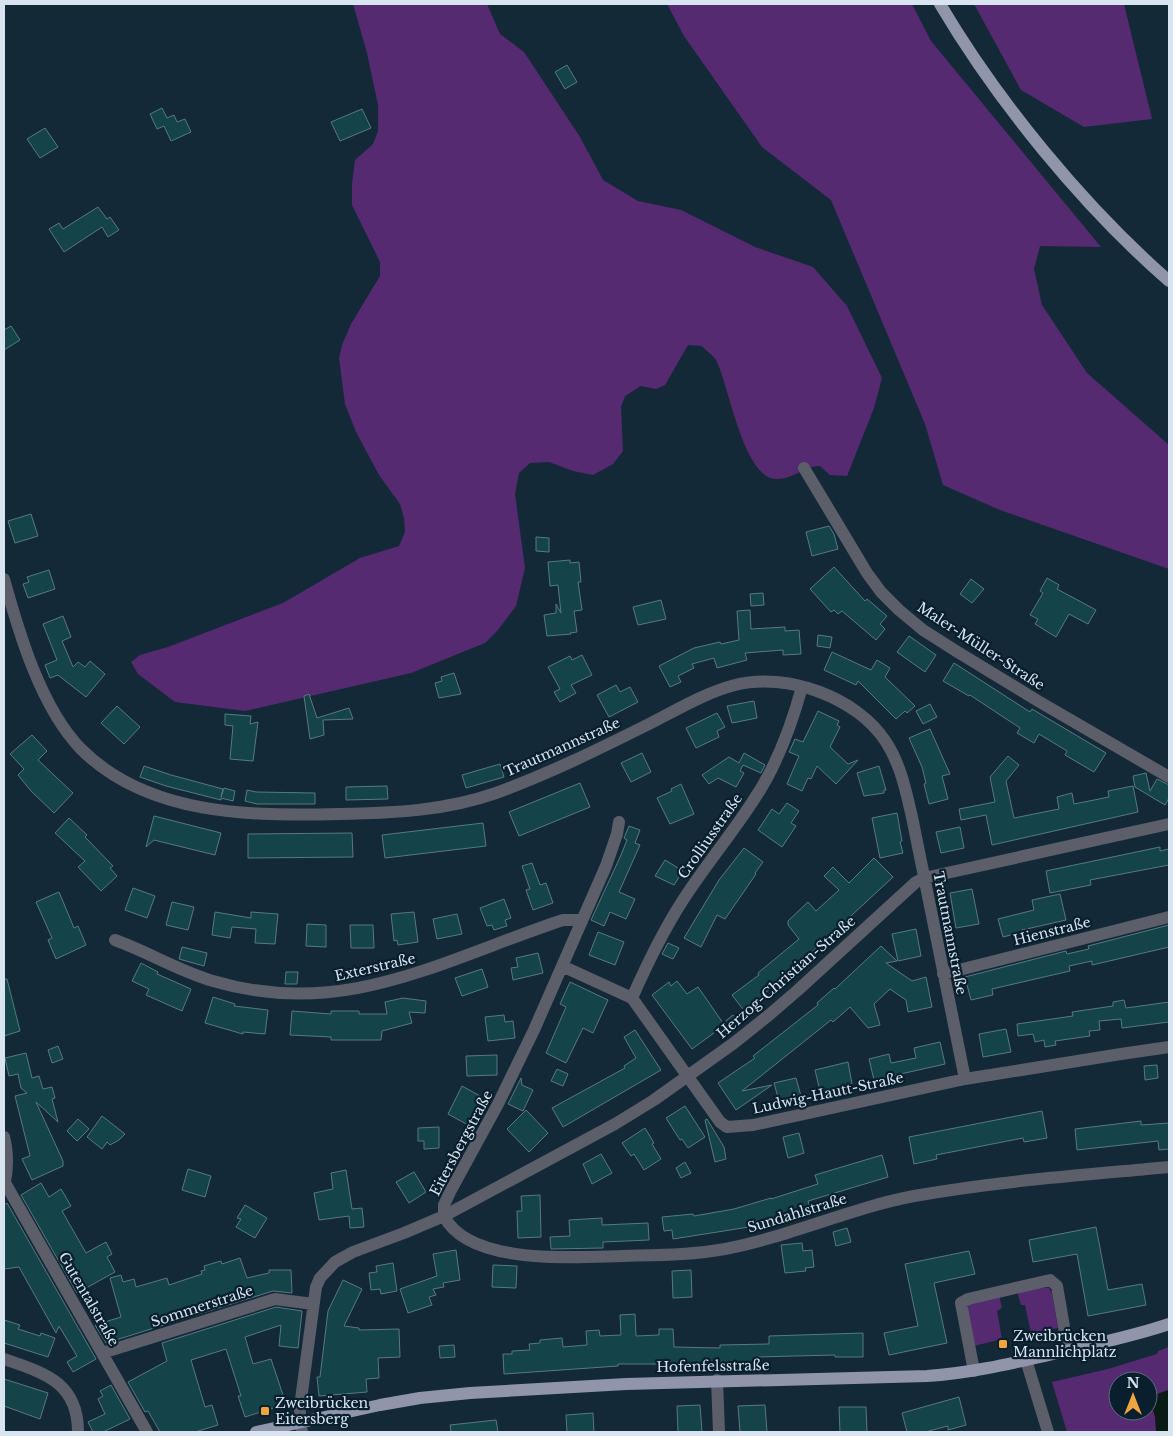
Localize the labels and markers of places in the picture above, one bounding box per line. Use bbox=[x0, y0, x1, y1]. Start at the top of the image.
place label: Zweibrücken Mannlichplatz bbox=[1013, 1327, 1117, 1361]
marker: Zweibrücken Mannlichplatz bbox=[997, 1338, 1009, 1350]
place label: Zweibrücken Eitersberg bbox=[275, 1394, 369, 1428]
marker: Zweibrücken Eitersberg bbox=[259, 1405, 271, 1417]

